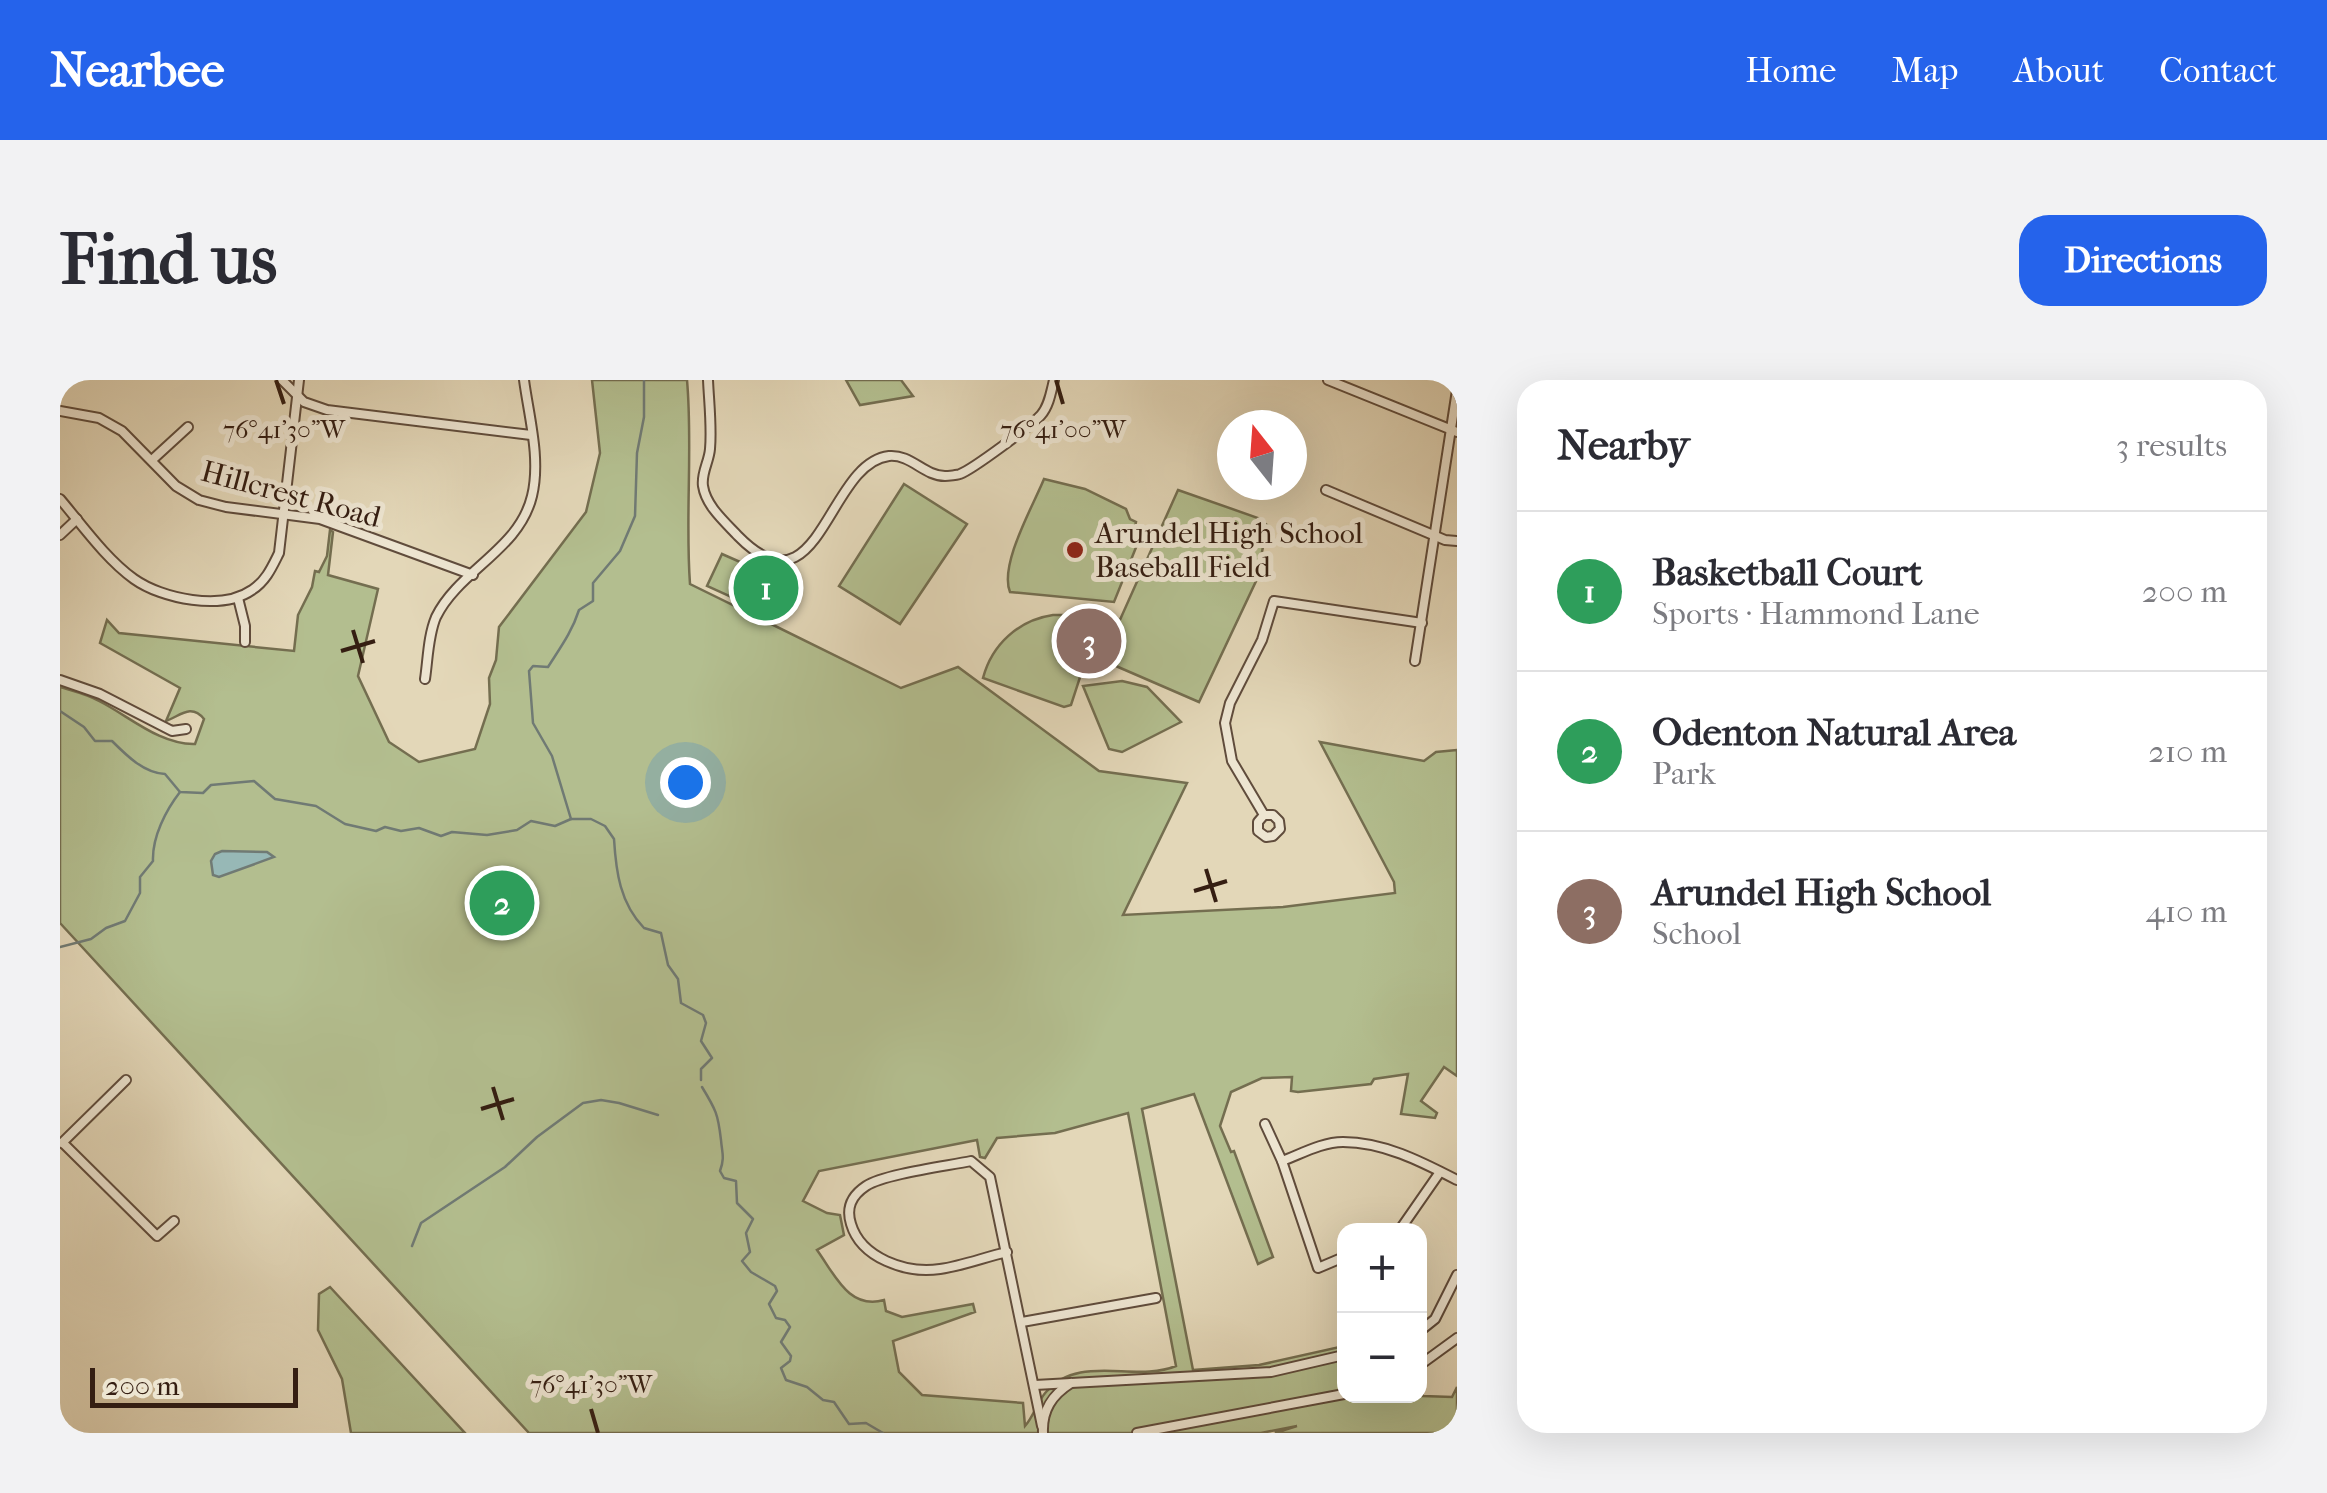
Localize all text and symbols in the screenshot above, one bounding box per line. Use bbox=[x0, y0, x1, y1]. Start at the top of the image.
text: Nearbee bbox=[50, 42, 225, 98]
text: Home bbox=[1745, 50, 1836, 91]
text: Map bbox=[1891, 50, 1959, 91]
text: About bbox=[2014, 50, 2104, 91]
text: Contact bbox=[2159, 50, 2277, 91]
button: Directions bbox=[2019, 215, 2267, 306]
text: Find us bbox=[60, 219, 277, 301]
north arrow bbox=[1217, 410, 1307, 500]
text: 76°41'30"W bbox=[223, 415, 346, 444]
text: 76°41'00"W bbox=[1000, 415, 1127, 444]
text: Nearby bbox=[1557, 421, 1689, 470]
text: 3 results bbox=[2116, 427, 2227, 464]
street label: Hillcrest Road bbox=[197, 454, 385, 535]
place label: Arundel High School Baseball Field bbox=[1094, 516, 1363, 585]
marker: Arundel High School Baseball Field bbox=[1064, 539, 1086, 561]
pin: 1 bbox=[734, 550, 798, 626]
text: Basketball Court bbox=[1652, 550, 1922, 595]
text: 1 bbox=[1584, 573, 1595, 610]
text: 200 m bbox=[2142, 573, 2227, 610]
text: Sports · Hammond Lane bbox=[1652, 595, 1979, 632]
pin: 3 bbox=[1056, 604, 1122, 678]
text: Odenton Natural Area bbox=[1652, 710, 2016, 755]
text: 2 bbox=[1581, 733, 1598, 770]
text: 210 m bbox=[2148, 733, 2227, 770]
text: Park bbox=[1652, 755, 1716, 792]
your location bbox=[660, 757, 711, 808]
pin: 2 bbox=[470, 866, 534, 940]
text: Arundel High School bbox=[1652, 870, 1991, 915]
text: 3 bbox=[1583, 893, 1596, 930]
text: 410 m bbox=[2146, 893, 2227, 930]
text: School bbox=[1652, 915, 1741, 952]
map controls bbox=[1337, 1223, 1427, 1403]
button: + bbox=[1337, 1223, 1427, 1313]
button: − bbox=[1337, 1313, 1427, 1403]
scale bar bbox=[90, 1363, 298, 1408]
text: 200 m bbox=[105, 1369, 180, 1402]
text: 76°41'30"W bbox=[530, 1370, 653, 1399]

